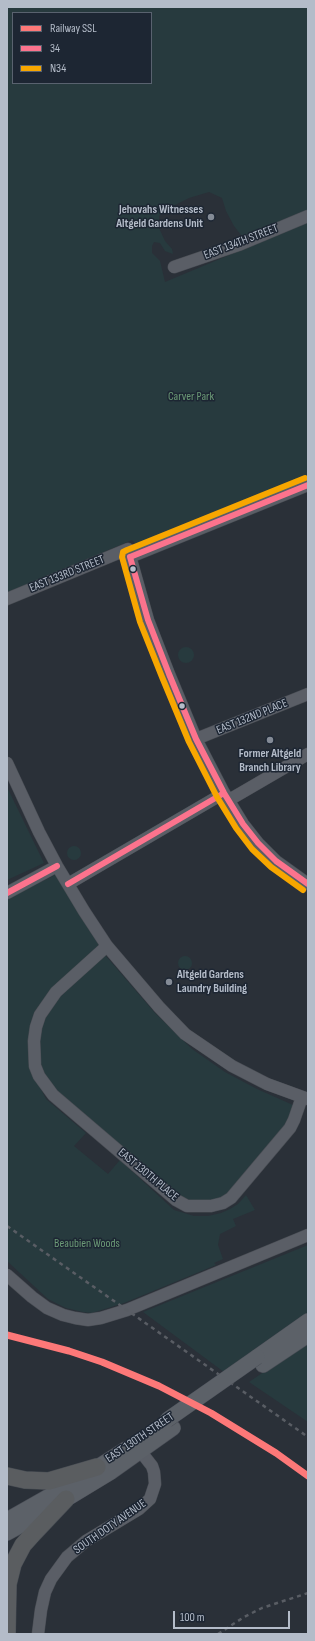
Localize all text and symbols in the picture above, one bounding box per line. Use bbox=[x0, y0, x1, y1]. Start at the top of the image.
legend bbox=[12, 12, 152, 84]
text: Railway SSL bbox=[50, 21, 97, 36]
text: 34 bbox=[50, 41, 60, 56]
text: N34 bbox=[50, 61, 66, 76]
place label: Jehovahs Witnesses Altgeld Gardens Unit bbox=[116, 203, 203, 231]
marker: Jehovahs Witnesses Altgeld Gardens Unit bbox=[206, 212, 216, 222]
street label: EAST 134TH STREET bbox=[202, 221, 280, 263]
park label: Carver Park bbox=[168, 390, 214, 404]
street label: EAST 133RD STREET bbox=[27, 552, 107, 596]
unlabelled marker bbox=[128, 564, 138, 574]
street label: EAST 132ND PLACE bbox=[214, 696, 290, 738]
unlabelled marker bbox=[177, 701, 187, 711]
marker: Former Altgeld Branch Library bbox=[265, 735, 275, 745]
place label: Former Altgeld Branch Library bbox=[239, 747, 301, 775]
place label: Altgeld Gardens Laundry Building bbox=[177, 968, 247, 996]
marker: Altgeld Gardens Laundry Building bbox=[164, 977, 174, 987]
street label: EAST 130TH PLACE bbox=[115, 1146, 181, 1204]
park label: Beaubien Woods bbox=[54, 1237, 120, 1251]
street label: EAST 130TH STREET bbox=[103, 1410, 177, 1466]
street label: SOUTH DOTY AVENUE bbox=[71, 1497, 149, 1557]
scale bar bbox=[175, 1603, 292, 1629]
text: 100 m bbox=[180, 1610, 205, 1625]

